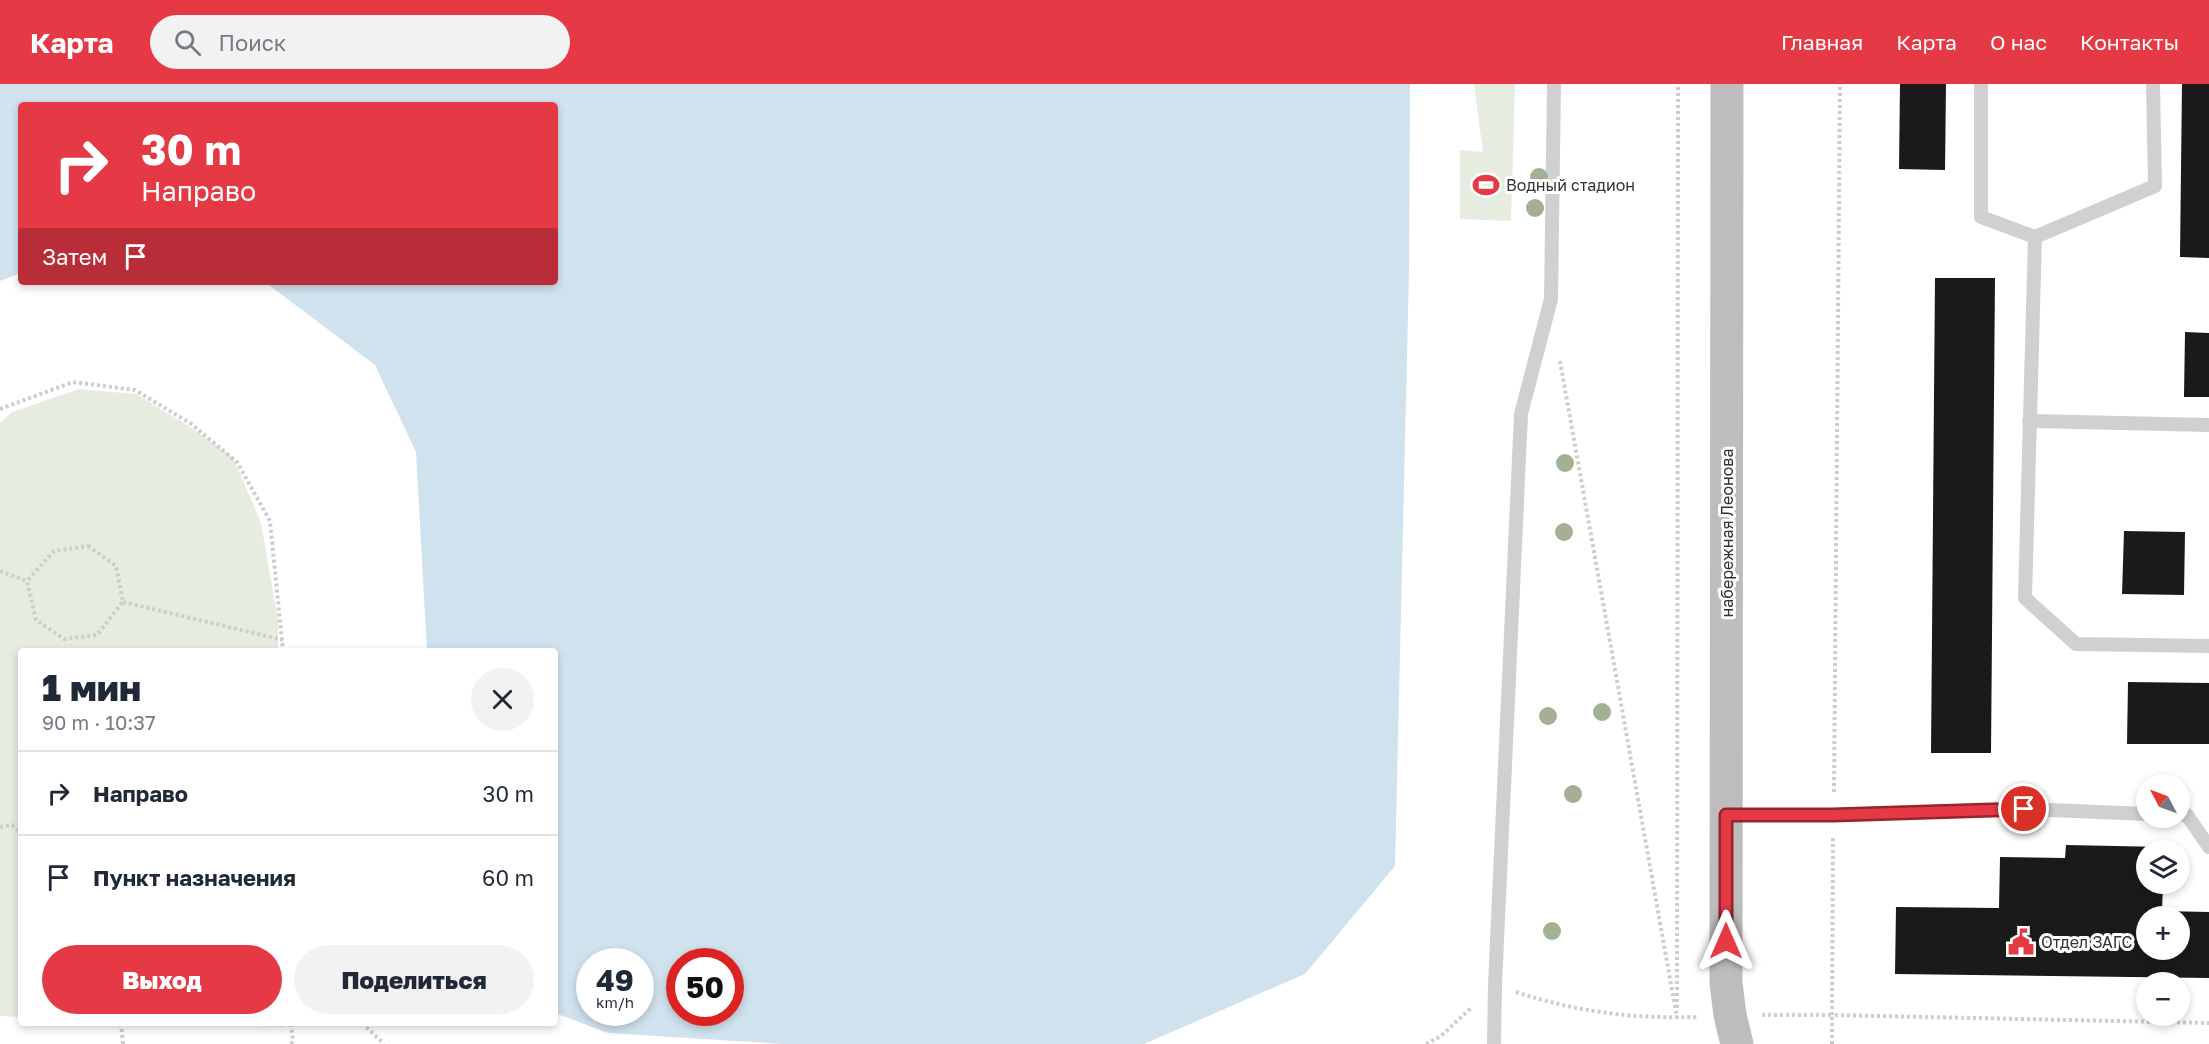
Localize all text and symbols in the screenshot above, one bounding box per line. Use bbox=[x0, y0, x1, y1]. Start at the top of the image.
search box bbox=[150, 15, 570, 69]
text: Карта bbox=[30, 26, 114, 59]
icon: search bbox=[171, 26, 204, 59]
text: Поиск bbox=[219, 29, 286, 56]
text: Главная bbox=[1781, 29, 1863, 55]
text: Карта bbox=[1896, 29, 1957, 55]
text: О нас bbox=[1990, 29, 2047, 55]
text: Контакты bbox=[2080, 29, 2179, 55]
text: 30 m bbox=[141, 124, 241, 174]
icon: right bbox=[42, 126, 120, 204]
sports icon: Водный стадион bbox=[1471, 170, 1501, 200]
text: Направо bbox=[141, 175, 256, 207]
place label: Водный стадион bbox=[1506, 175, 1635, 195]
icon: arrive bbox=[119, 240, 152, 273]
text: Затем bbox=[42, 243, 107, 270]
street label: набережная Леонова bbox=[1717, 449, 1737, 617]
text: 1 мин bbox=[42, 666, 141, 709]
button: close bbox=[471, 668, 534, 731]
text: 90 m · 10:37 bbox=[42, 710, 156, 734]
north arrow bbox=[2136, 774, 2190, 828]
map controls bbox=[2136, 774, 2190, 1026]
icon: right bbox=[42, 777, 75, 810]
text: Направо bbox=[93, 780, 188, 807]
text: 30 m bbox=[483, 780, 534, 807]
pin bbox=[1998, 783, 2049, 834]
icon: arrive bbox=[2007, 792, 2040, 825]
button: layers bbox=[2136, 840, 2190, 894]
icon: arrive bbox=[42, 861, 75, 894]
text: Пункт назначения bbox=[93, 864, 296, 891]
text: 60 m bbox=[482, 864, 534, 891]
button: + bbox=[2136, 906, 2190, 960]
position arrow bbox=[1694, 909, 1758, 973]
public building icon: Отдел ЗАГС bbox=[2006, 927, 2036, 957]
place label: Отдел ЗАГС bbox=[2041, 932, 2132, 952]
button: Выход bbox=[42, 945, 282, 1014]
button: Поделиться bbox=[294, 945, 534, 1014]
speed limit sign: 50 bbox=[666, 948, 744, 1026]
text: 49 bbox=[596, 962, 634, 998]
button: − bbox=[2136, 972, 2190, 1026]
text: km/h bbox=[596, 993, 634, 1011]

